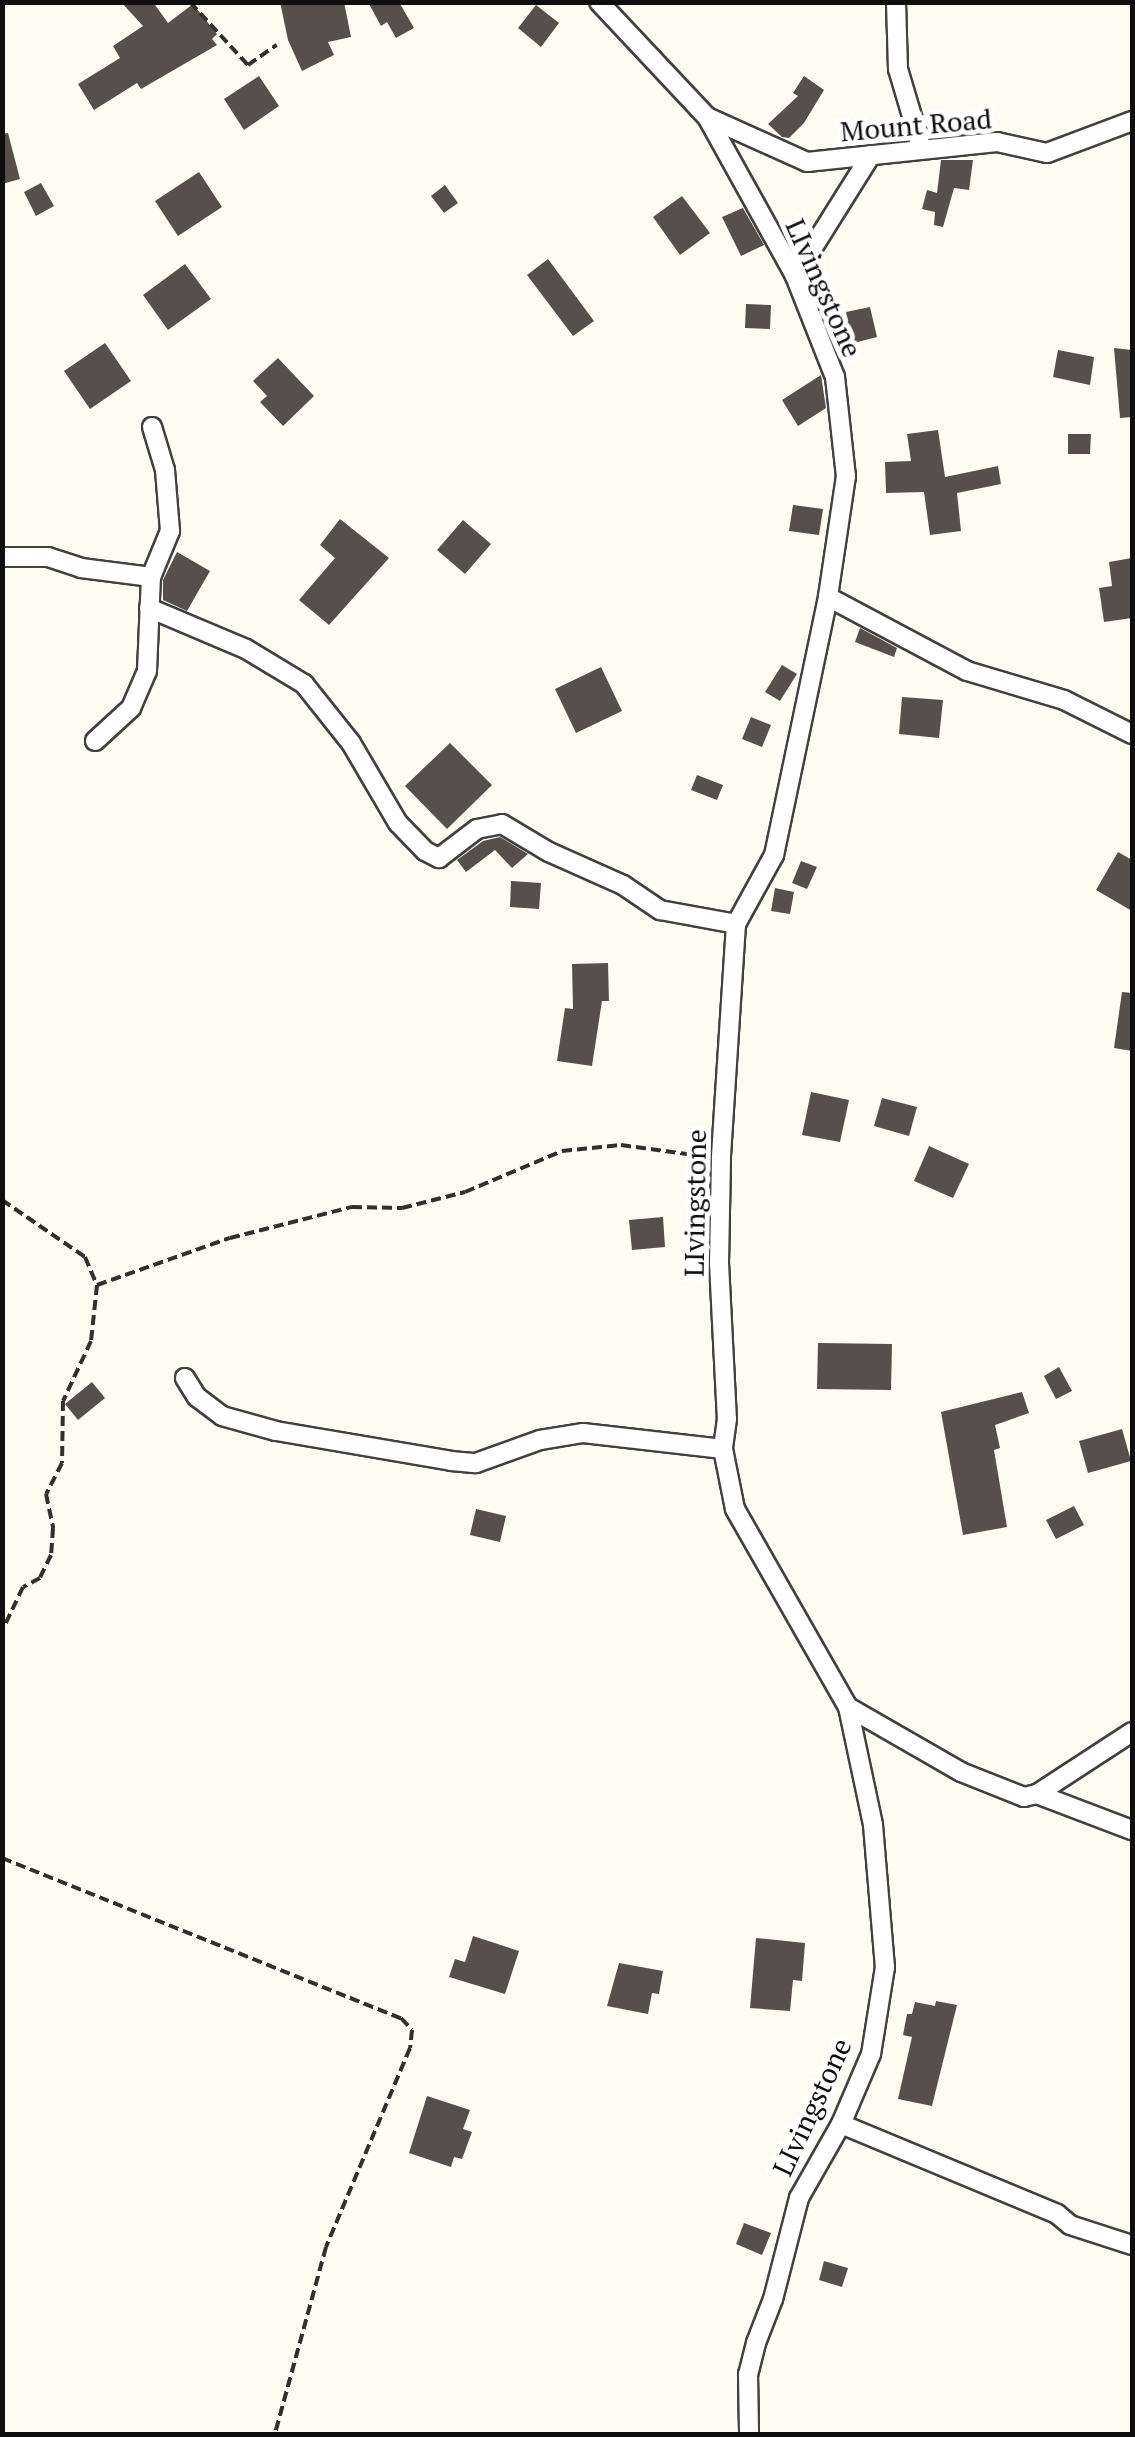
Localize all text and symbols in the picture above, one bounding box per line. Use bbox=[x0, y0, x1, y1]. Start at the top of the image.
street label: Mount Road bbox=[839, 102, 993, 148]
street label: LIvingstone bbox=[779, 214, 869, 362]
street label: LIvingstone bbox=[677, 1129, 713, 1277]
street label: LIvingstone bbox=[766, 2033, 858, 2181]

